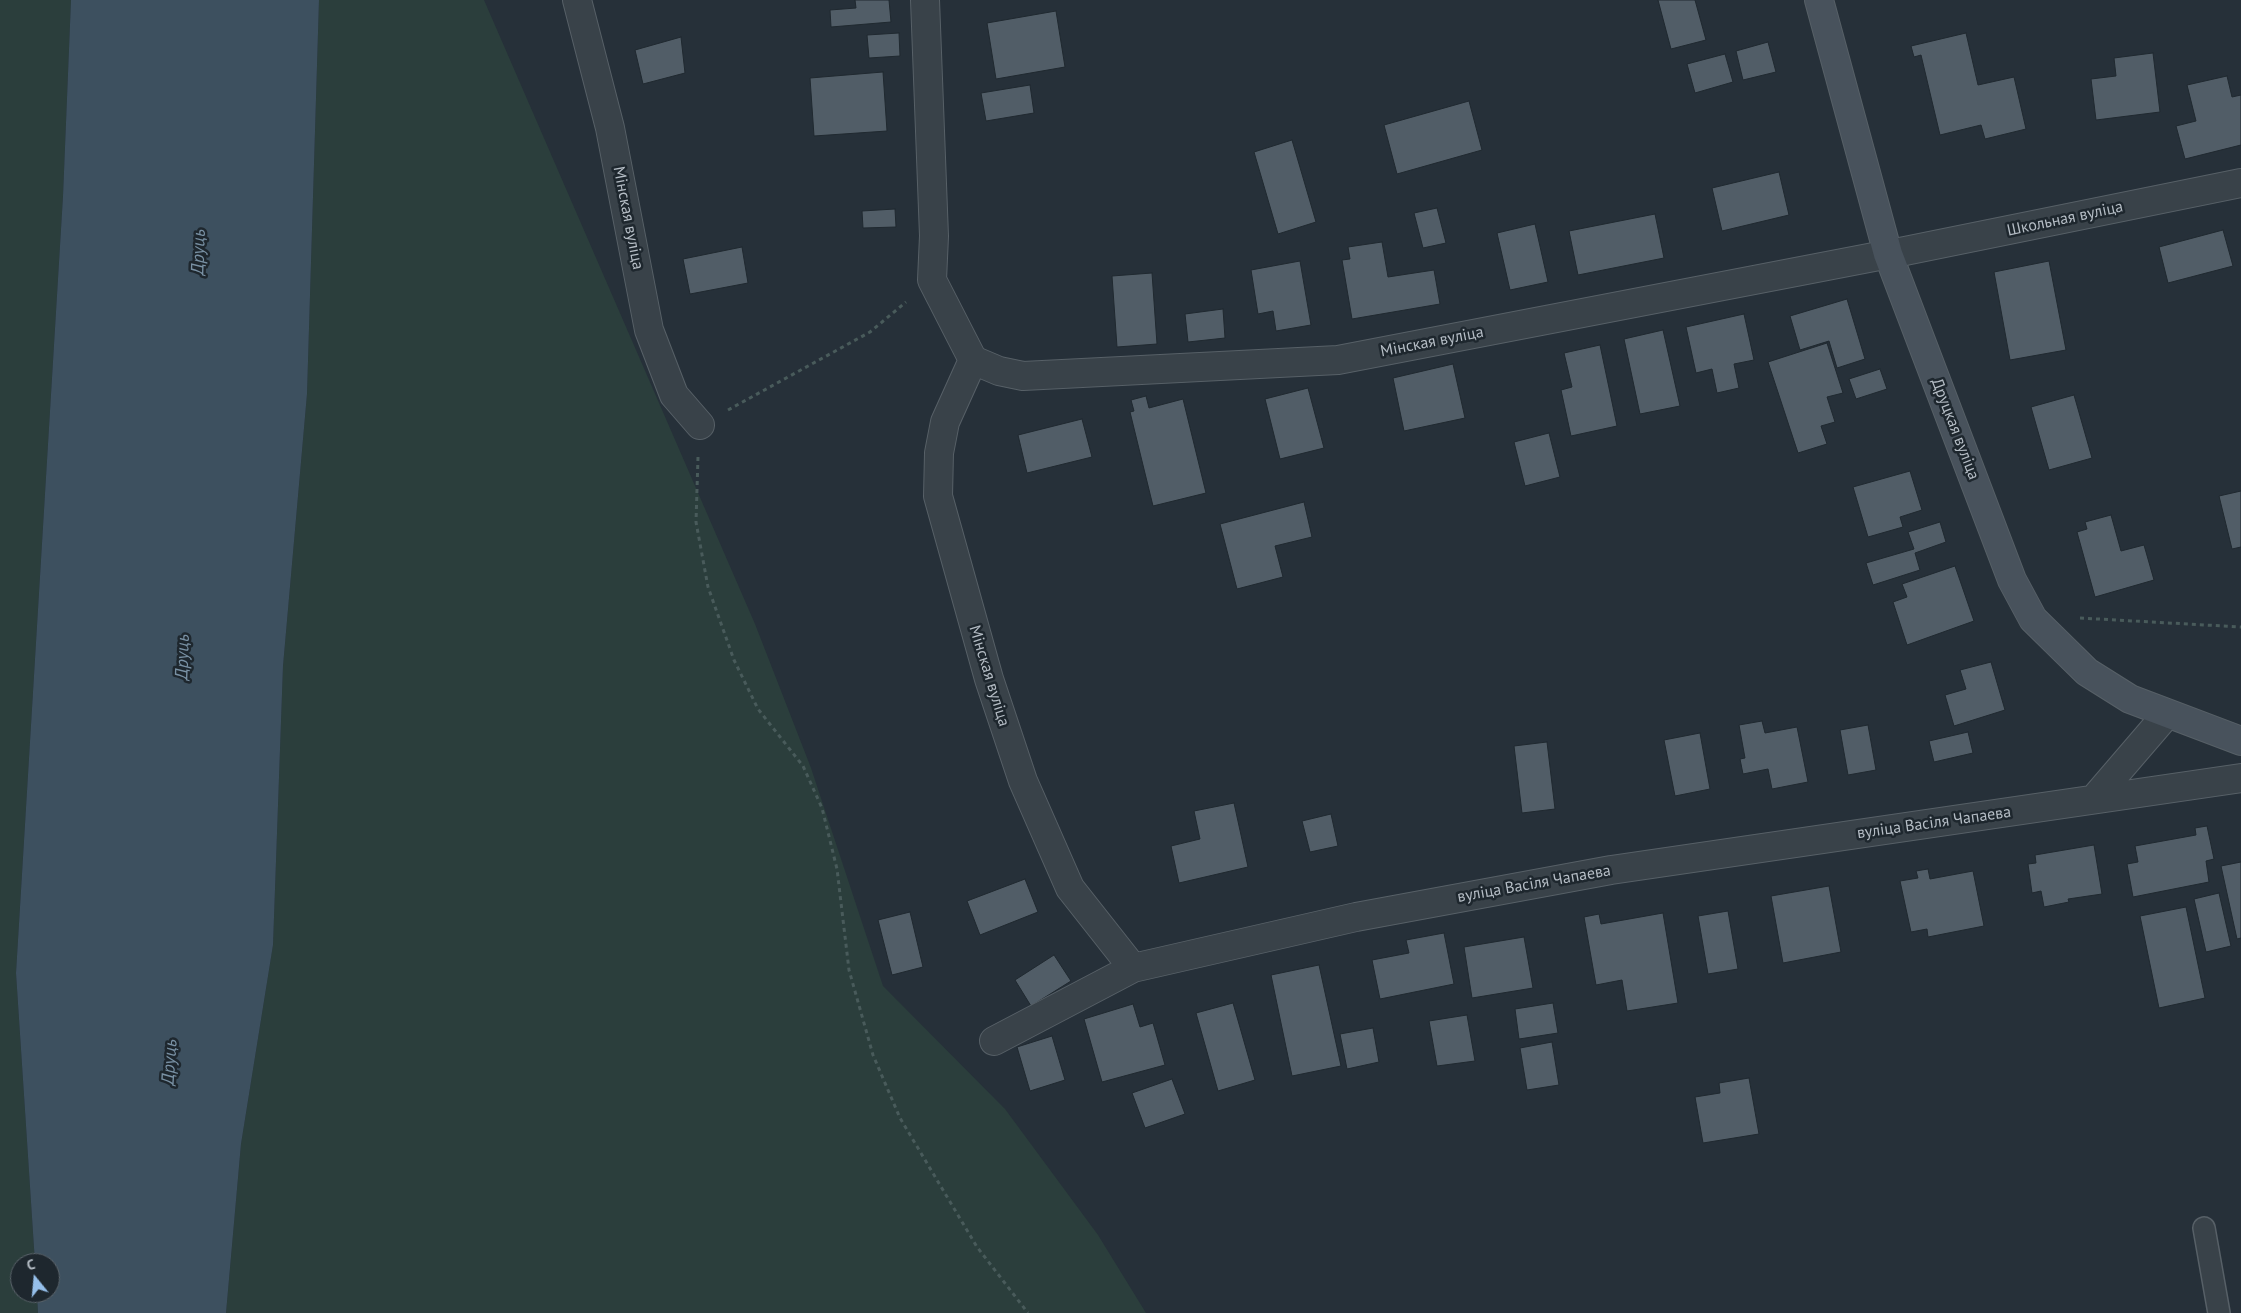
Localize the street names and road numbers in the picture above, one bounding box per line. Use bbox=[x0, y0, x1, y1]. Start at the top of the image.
street label: Мінская вуліца bbox=[609, 165, 647, 271]
street label: Школьная вуліца bbox=[2005, 197, 2125, 241]
street label: Мінская вуліца bbox=[1379, 323, 1485, 361]
street label: Друцкая вуліца bbox=[1927, 376, 1983, 482]
street label: Мінская вуліца bbox=[965, 623, 1013, 729]
street label: вуліца Васіля Чапаева bbox=[1856, 803, 2012, 843]
street label: вуліца Васіля Чапаева bbox=[1456, 861, 1612, 907]

